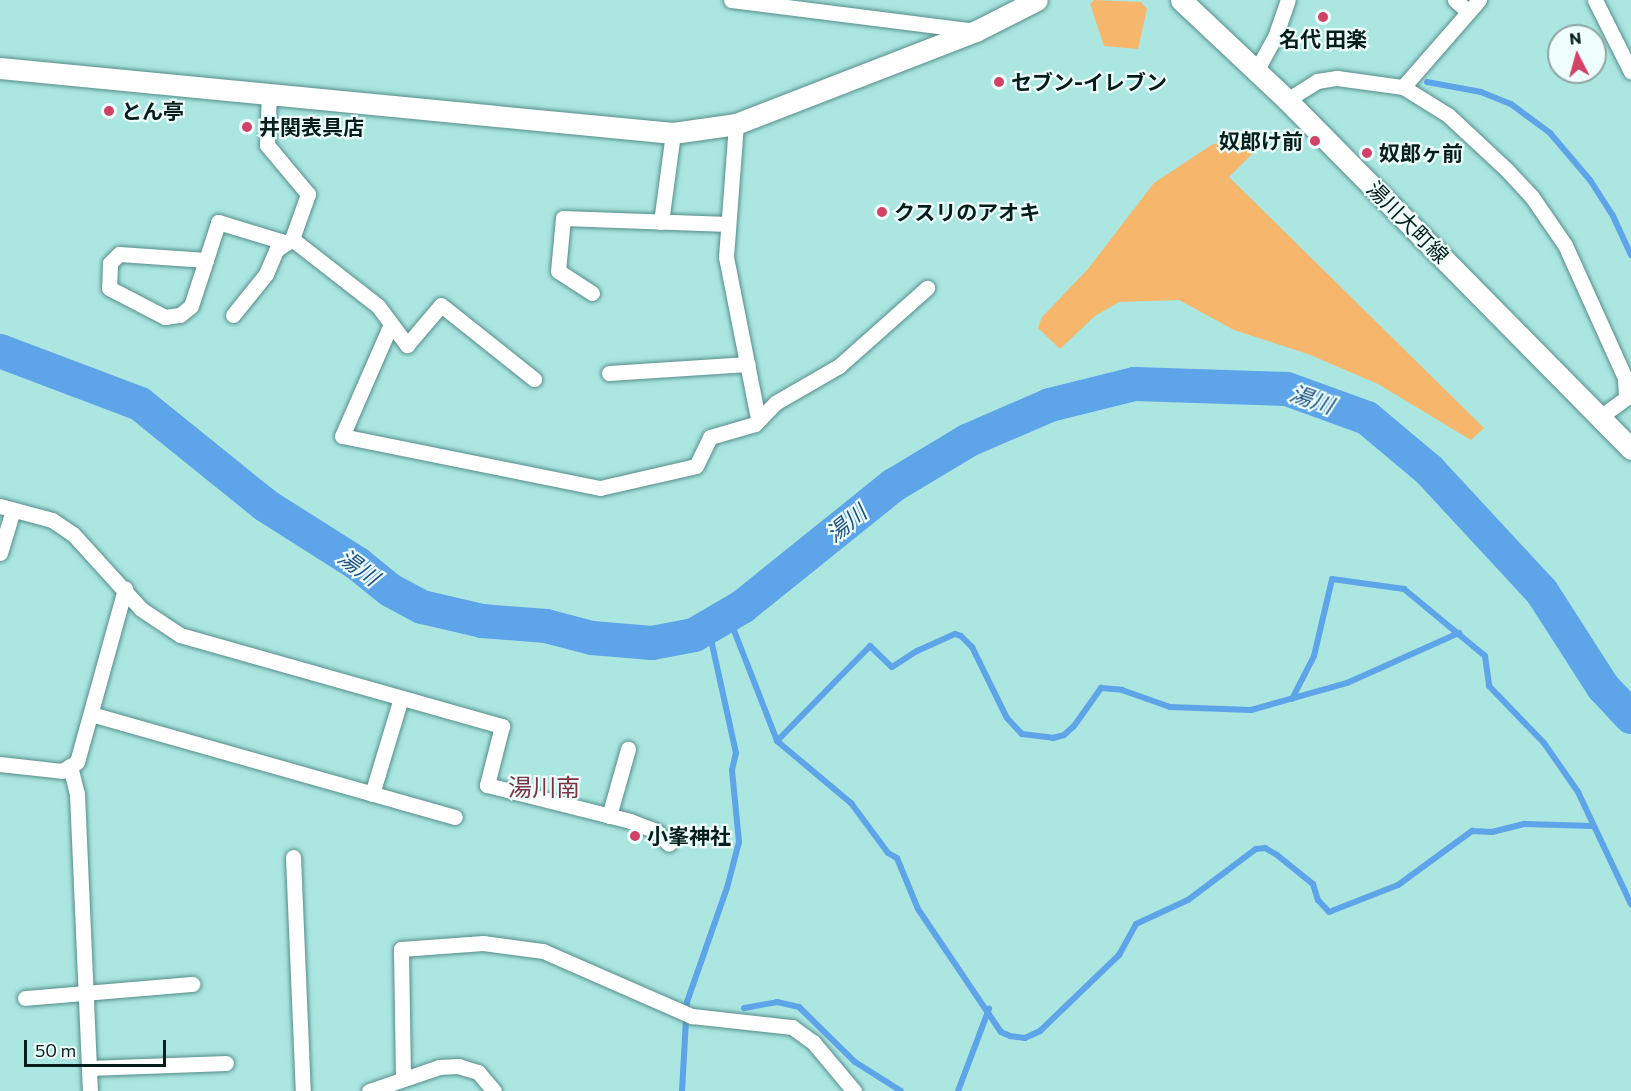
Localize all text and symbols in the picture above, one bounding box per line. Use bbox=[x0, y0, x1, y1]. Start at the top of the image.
marker: 名代 田楽 bbox=[1316, 10, 1330, 24]
north arrow bbox=[1547, 24, 1607, 84]
place label: 名代 田楽 bbox=[1279, 26, 1367, 52]
text: N bbox=[1568, 28, 1582, 48]
place label: セブン-イレブン bbox=[1011, 69, 1167, 95]
marker: セブン-イレブン bbox=[992, 75, 1006, 89]
place label: とん亭 bbox=[121, 98, 184, 124]
marker: とん亭 bbox=[102, 104, 116, 118]
place label: 井関表具店 bbox=[259, 114, 364, 140]
marker: 井関表具店 bbox=[240, 120, 254, 134]
place label: 奴郎け前 bbox=[1219, 128, 1303, 154]
marker: 奴郎け前 bbox=[1308, 134, 1322, 148]
place label: 奴郎ヶ前 bbox=[1379, 140, 1463, 166]
marker: 奴郎ヶ前 bbox=[1360, 146, 1374, 160]
street label: 湯川大町線 bbox=[1362, 176, 1454, 268]
place label: クスリのアオキ bbox=[894, 199, 1041, 225]
marker: クスリのアオキ bbox=[875, 205, 889, 219]
water label: 湯川 bbox=[1287, 379, 1337, 419]
water label: 湯川 bbox=[821, 499, 871, 547]
water label: 湯川 bbox=[333, 543, 385, 591]
district label: 湯川南 bbox=[508, 773, 580, 801]
place label: 小峯神社 bbox=[647, 823, 731, 849]
marker: 小峯神社 bbox=[628, 829, 642, 843]
scale bar bbox=[27, 1028, 170, 1066]
text: 50 m bbox=[35, 1039, 76, 1061]

